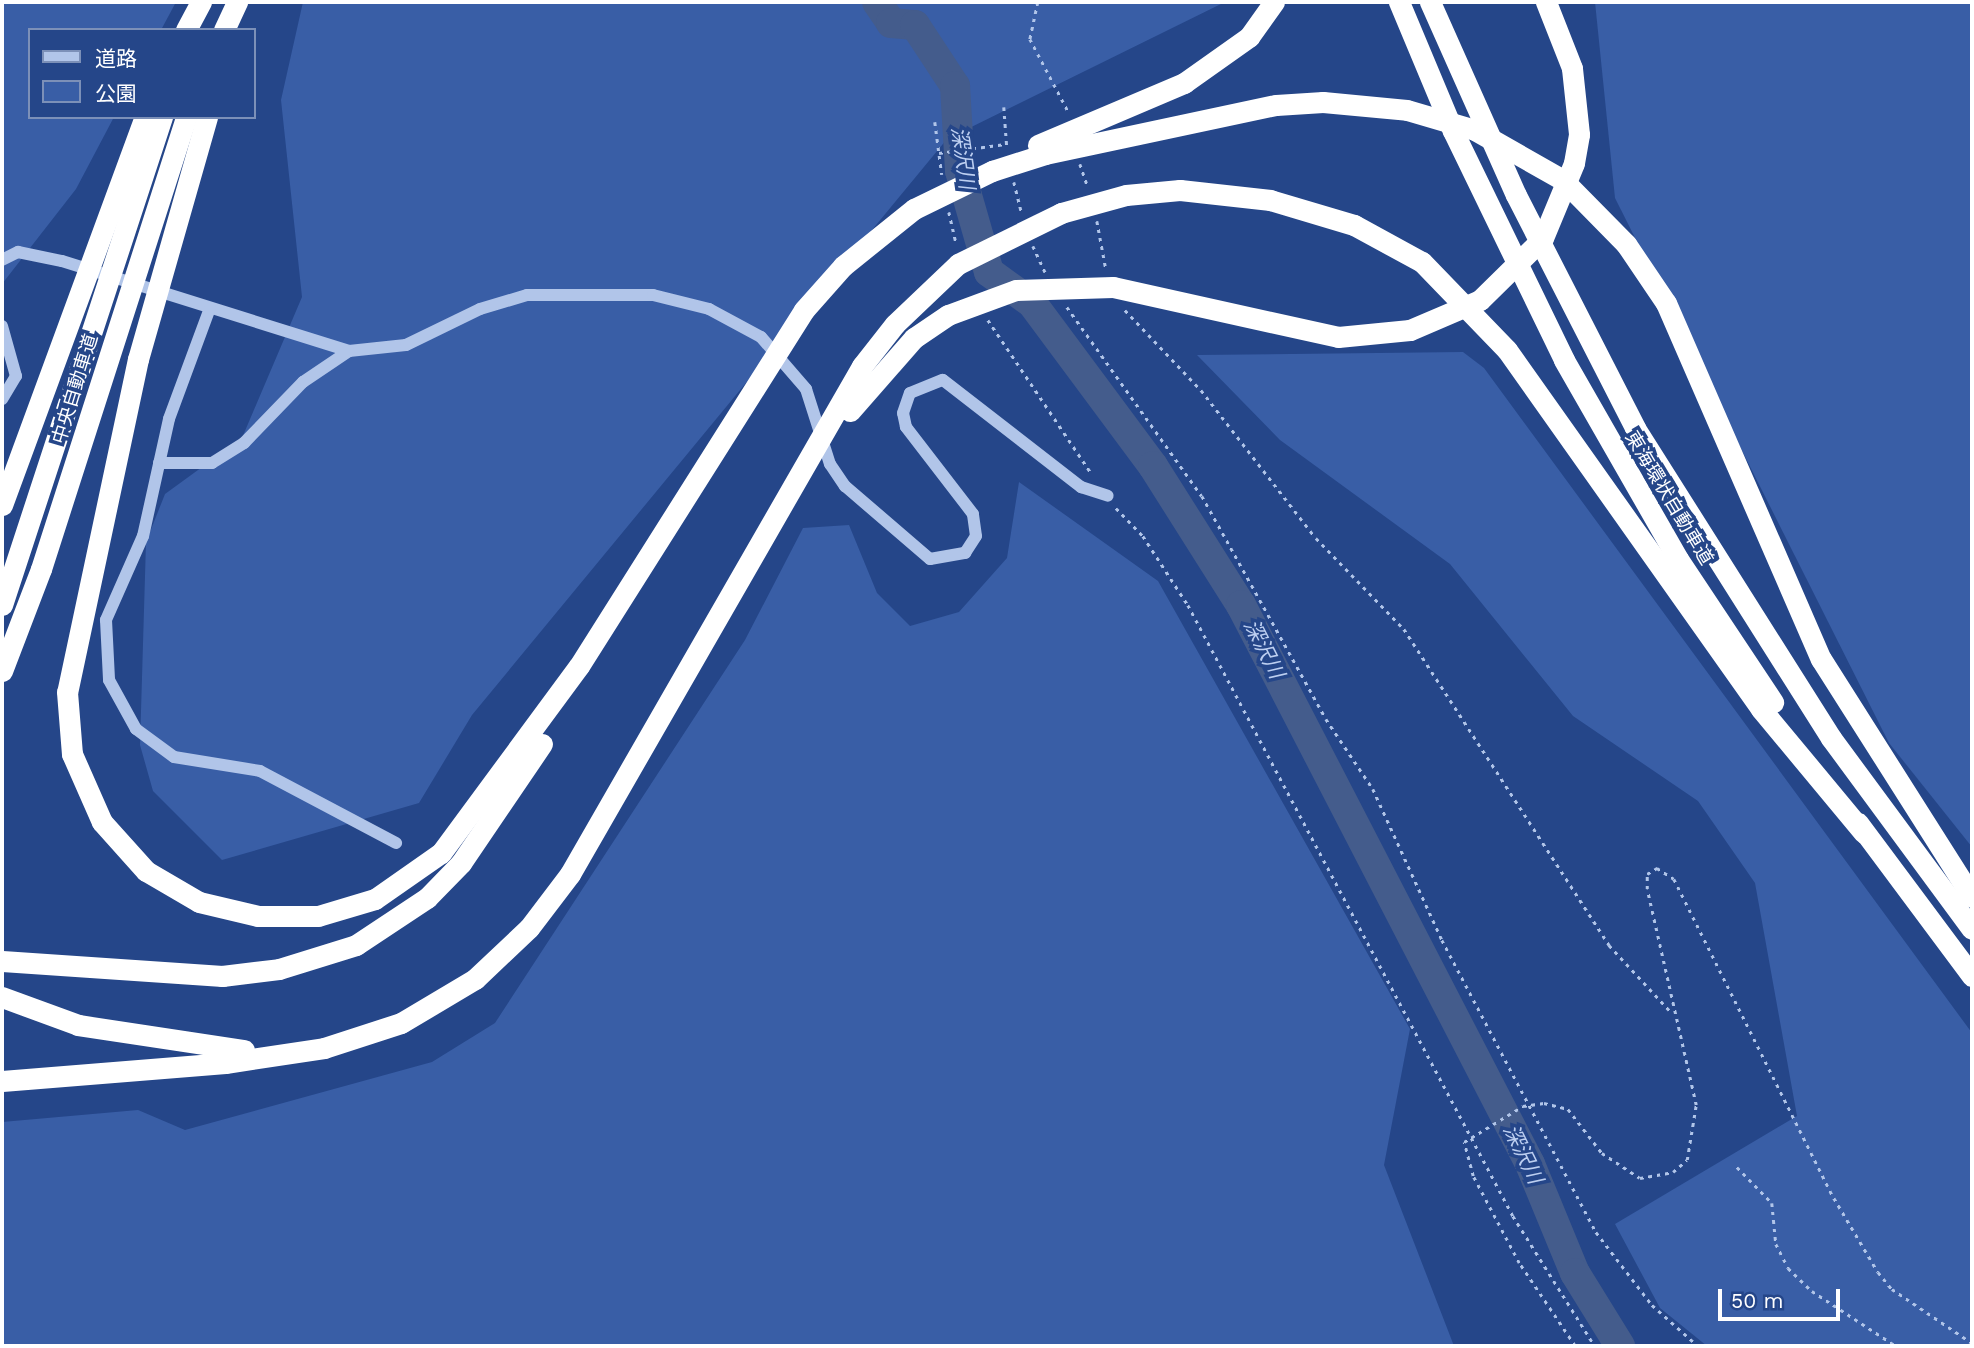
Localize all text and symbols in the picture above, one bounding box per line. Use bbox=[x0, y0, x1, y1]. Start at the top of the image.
legend bbox=[28, 28, 256, 119]
text: 道路 bbox=[95, 46, 137, 71]
text: 公園 bbox=[95, 81, 137, 106]
water label: 深沢川 bbox=[946, 125, 980, 191]
street label: 中央自動車道 bbox=[47, 331, 103, 447]
street label: 東海環状自動車道 bbox=[1620, 427, 1718, 569]
water label: 深沢川 bbox=[1238, 615, 1290, 683]
water label: 深沢川 bbox=[1498, 1120, 1548, 1188]
scale bar bbox=[1722, 1274, 1844, 1318]
text: 50 m bbox=[1731, 1288, 1783, 1313]

